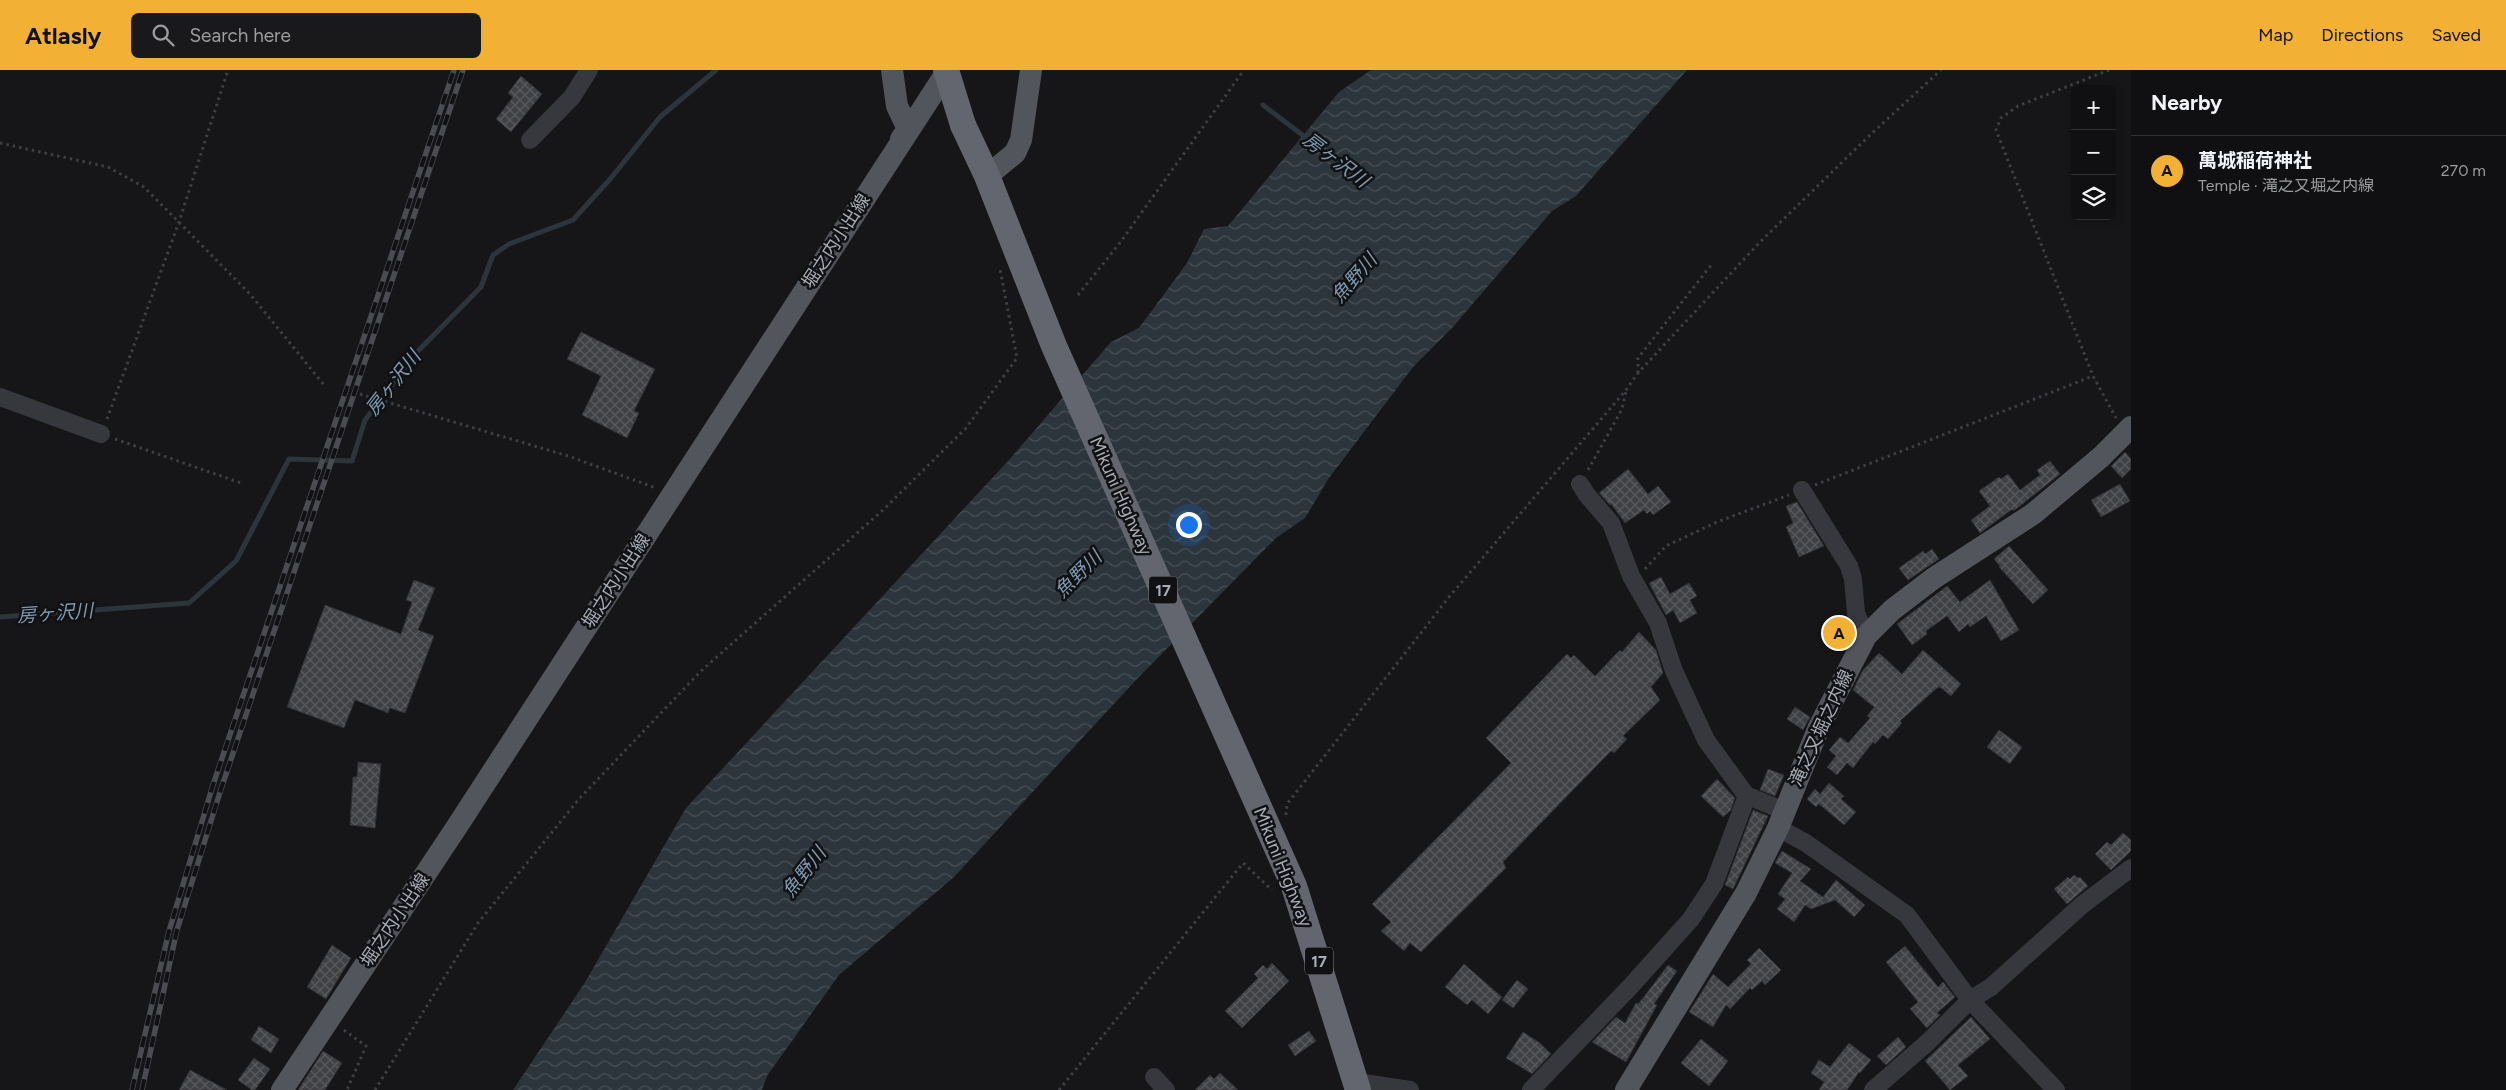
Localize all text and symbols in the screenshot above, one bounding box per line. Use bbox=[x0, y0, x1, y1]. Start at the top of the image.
search box bbox=[131, 13, 481, 58]
text: Atlasly bbox=[25, 21, 101, 50]
icon: search bbox=[149, 21, 177, 49]
text: Search here bbox=[189, 24, 291, 47]
text: Map bbox=[2258, 24, 2293, 46]
text: Directions bbox=[2321, 24, 2403, 46]
text: Saved bbox=[2431, 24, 2481, 46]
map controls bbox=[2071, 85, 2116, 220]
button: + bbox=[2071, 85, 2116, 130]
text: Nearby bbox=[2151, 90, 2222, 115]
water label: 房ヶ沢川 bbox=[1299, 128, 1375, 193]
button: − bbox=[2071, 130, 2116, 175]
text: 萬城稲荷神社 bbox=[2198, 149, 2312, 172]
text: A bbox=[2161, 161, 2173, 180]
text: 270 m bbox=[2441, 161, 2486, 180]
button: layers bbox=[2071, 175, 2116, 220]
text: Temple · 滝之又堀之内線 bbox=[2198, 176, 2374, 195]
street label: 堀之内小出線 bbox=[797, 190, 875, 292]
water label: 魚野川 bbox=[1327, 247, 1383, 307]
water label: 房ヶ沢川 bbox=[361, 344, 427, 420]
street label: Mikuni Highway bbox=[1085, 433, 1157, 559]
your location bbox=[1176, 512, 1202, 538]
street label: 堀之内小出線 bbox=[577, 530, 655, 632]
water label: 魚野川 bbox=[1050, 544, 1108, 602]
road number: 17 bbox=[1149, 576, 1177, 604]
water label: 房ヶ沢川 bbox=[16, 599, 96, 627]
pin: A bbox=[1823, 614, 1855, 652]
street label: 滝之又堀之内線 bbox=[1784, 666, 1858, 790]
street label: Mikuni Highway bbox=[1249, 804, 1317, 931]
water label: 魚野川 bbox=[777, 841, 832, 902]
street label: 堀之内小出線 bbox=[356, 869, 434, 971]
road number: 17 bbox=[1305, 948, 1333, 974]

